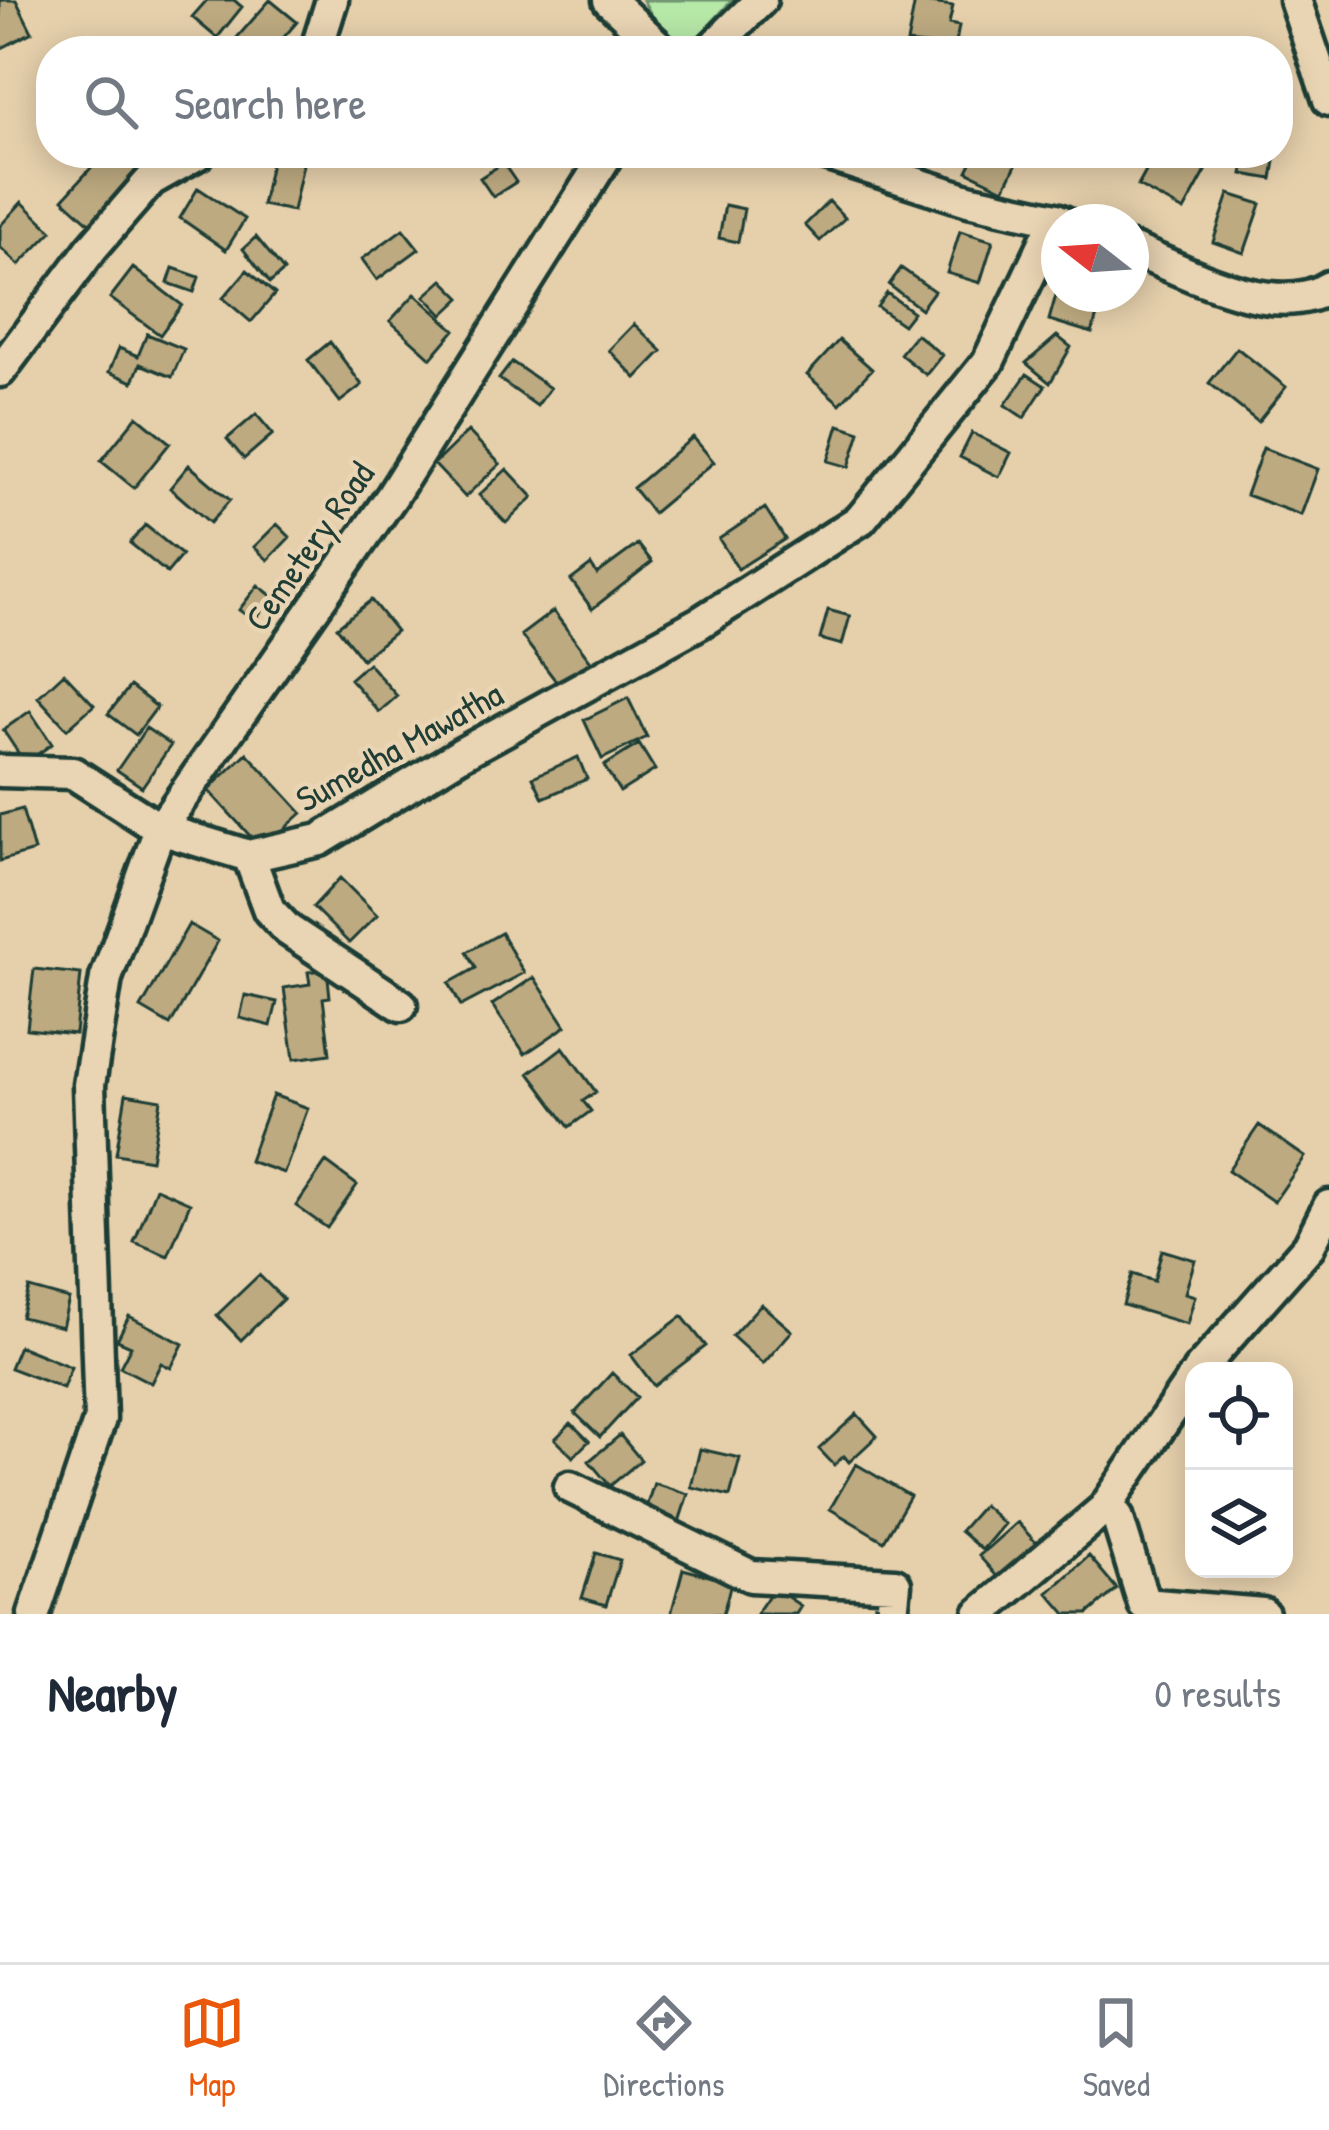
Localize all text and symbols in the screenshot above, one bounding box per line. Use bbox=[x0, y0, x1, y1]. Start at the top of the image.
search box bbox=[36, 36, 1293, 168]
icon: search bbox=[78, 69, 144, 135]
text: Search here bbox=[174, 72, 366, 133]
north arrow bbox=[1041, 204, 1149, 312]
street label: Cemetery Road bbox=[232, 451, 385, 640]
street label: Sumedha Mawatha bbox=[287, 669, 511, 823]
map controls bbox=[1185, 1362, 1293, 1578]
button: locate bbox=[1185, 1362, 1293, 1470]
button: layers bbox=[1185, 1470, 1293, 1578]
text: Nearby bbox=[48, 1658, 178, 1727]
text: 0 results bbox=[1155, 1666, 1281, 1719]
tab: Map bbox=[179, 1990, 245, 2106]
tab: Directions bbox=[603, 1990, 725, 2106]
tab: Saved bbox=[1083, 1990, 1150, 2106]

